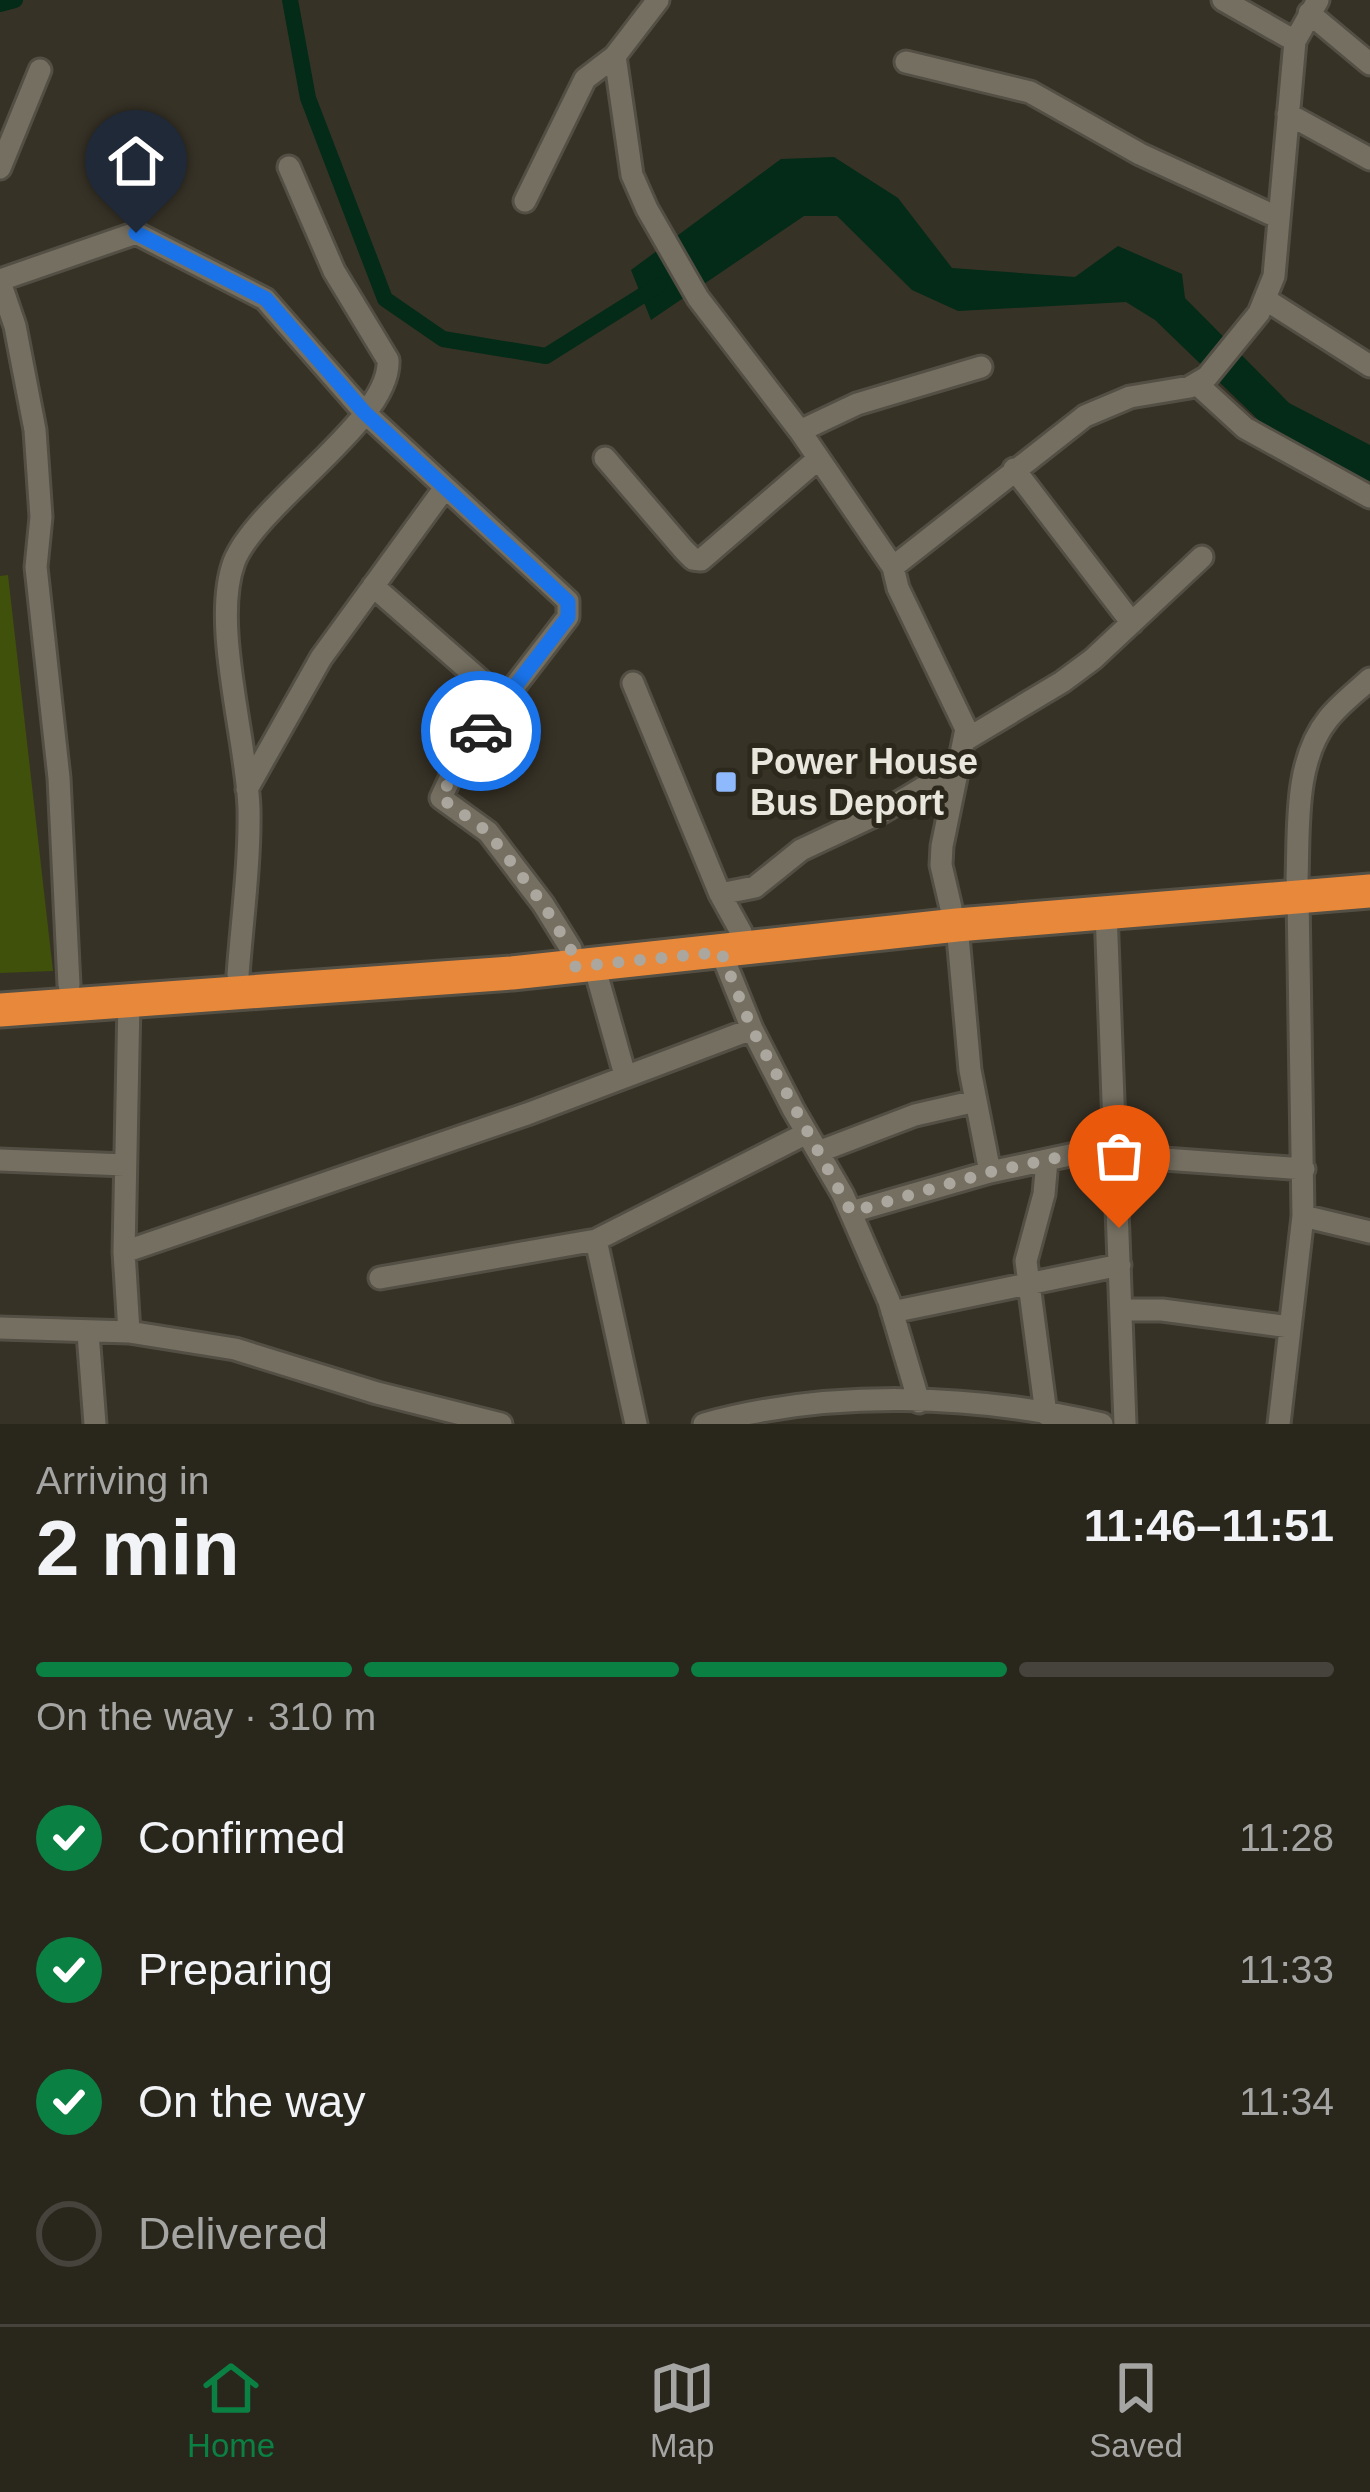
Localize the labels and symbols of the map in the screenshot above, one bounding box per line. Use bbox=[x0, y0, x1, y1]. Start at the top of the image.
pin bbox=[85, 110, 187, 233]
courier bbox=[421, 671, 541, 791]
place label: Power House Bus Deport bbox=[750, 741, 978, 823]
marker: Power House Bus Deport bbox=[713, 769, 739, 795]
pin bbox=[1068, 1105, 1170, 1228]

